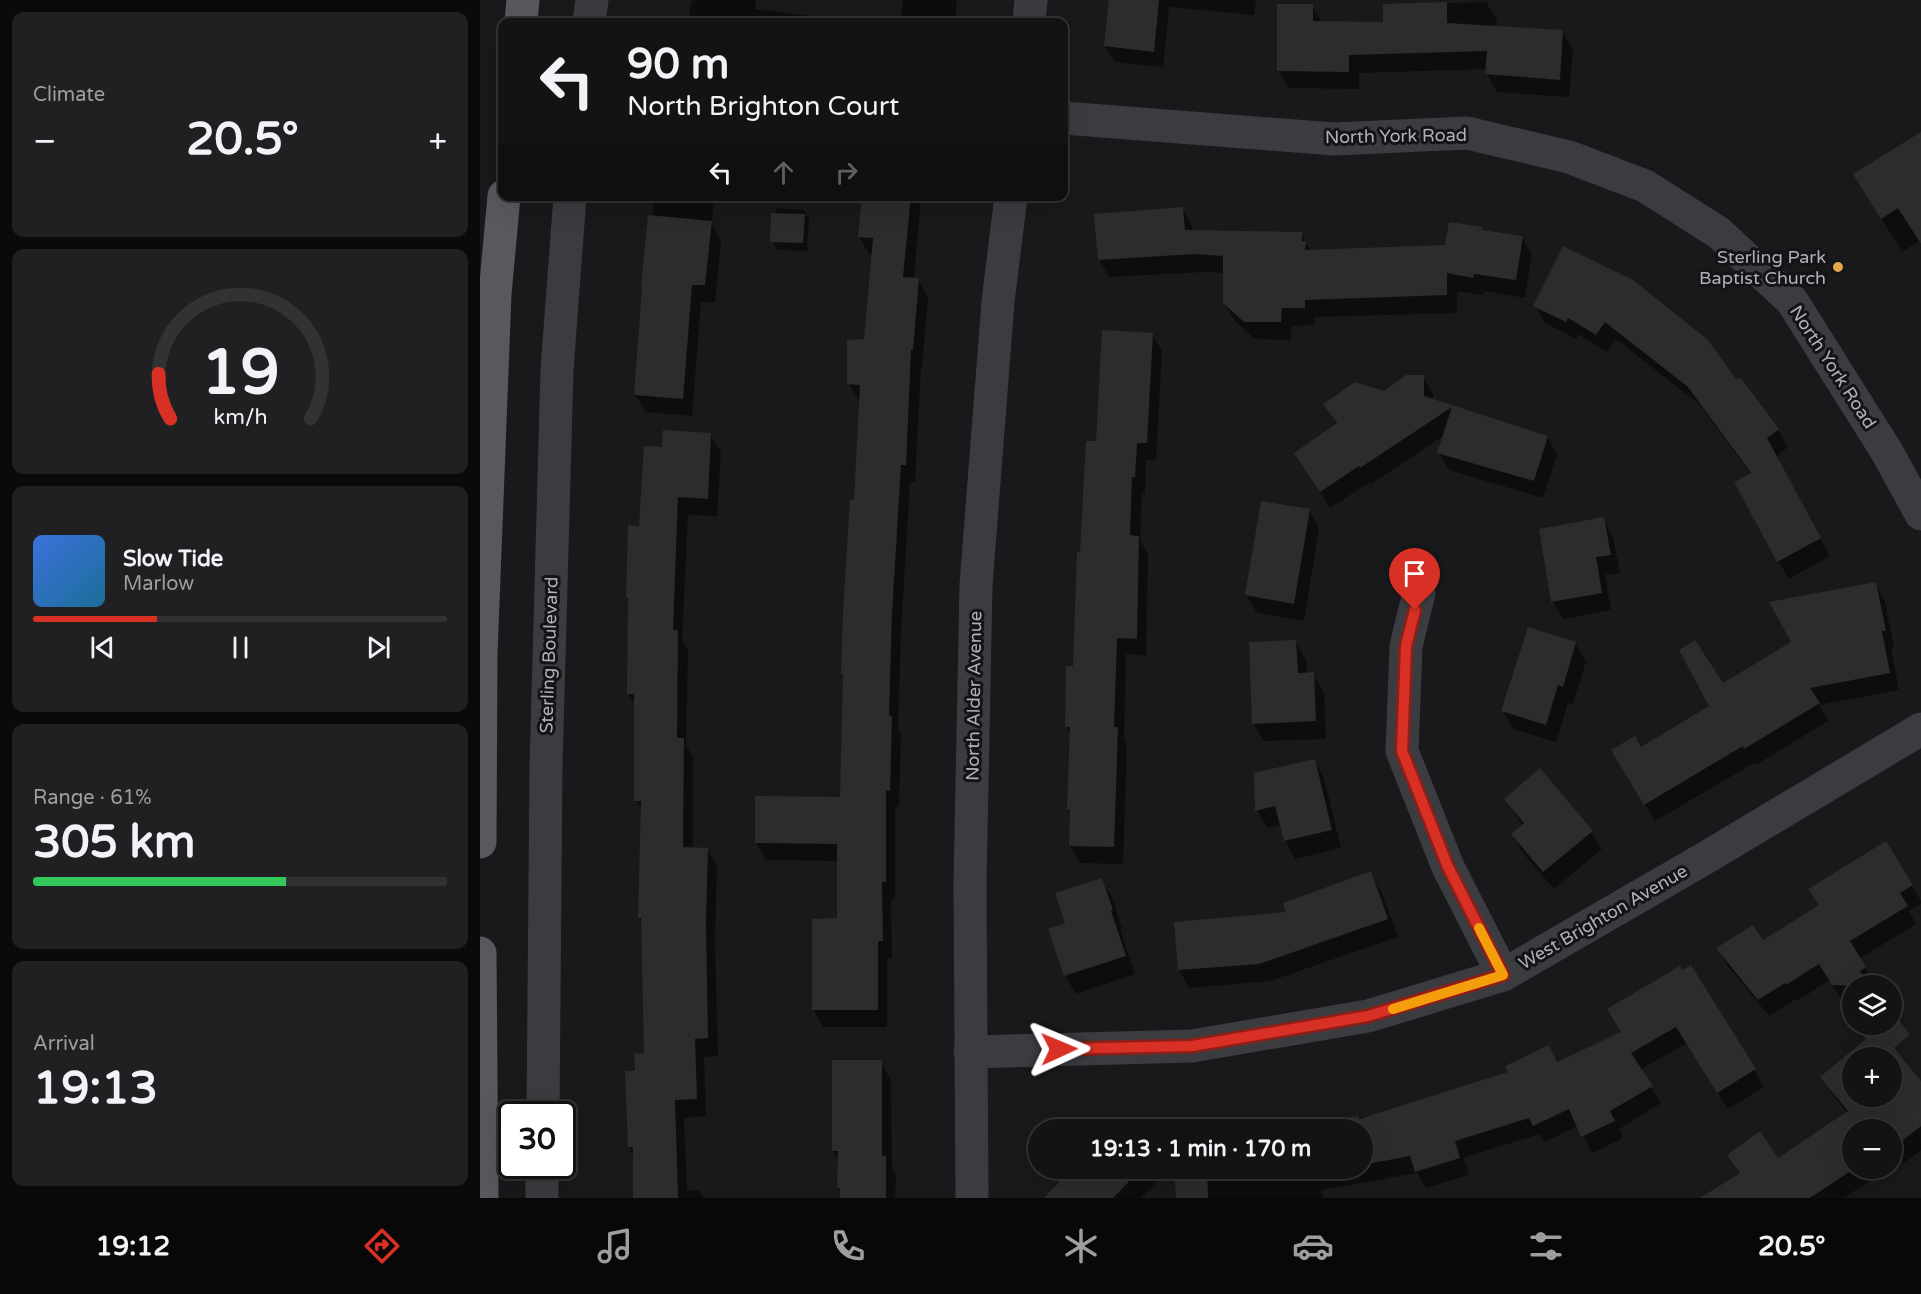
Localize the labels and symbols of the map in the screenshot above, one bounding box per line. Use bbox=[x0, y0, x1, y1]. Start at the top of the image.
street label: North York Road bbox=[1325, 124, 1467, 148]
place label: Sterling Park Baptist Church bbox=[1699, 246, 1826, 289]
marker: Sterling Park Baptist Church bbox=[1831, 260, 1845, 274]
street label: North York Road bbox=[1785, 301, 1881, 433]
pin bbox=[1389, 548, 1440, 610]
street label: Sterling Boulevard bbox=[535, 576, 563, 734]
street label: North Alder Avenue bbox=[962, 611, 986, 781]
street label: West Brighton Avenue bbox=[1515, 860, 1691, 974]
position arrow bbox=[1027, 1017, 1091, 1081]
speed limit sign: 30 bbox=[498, 1101, 576, 1179]

